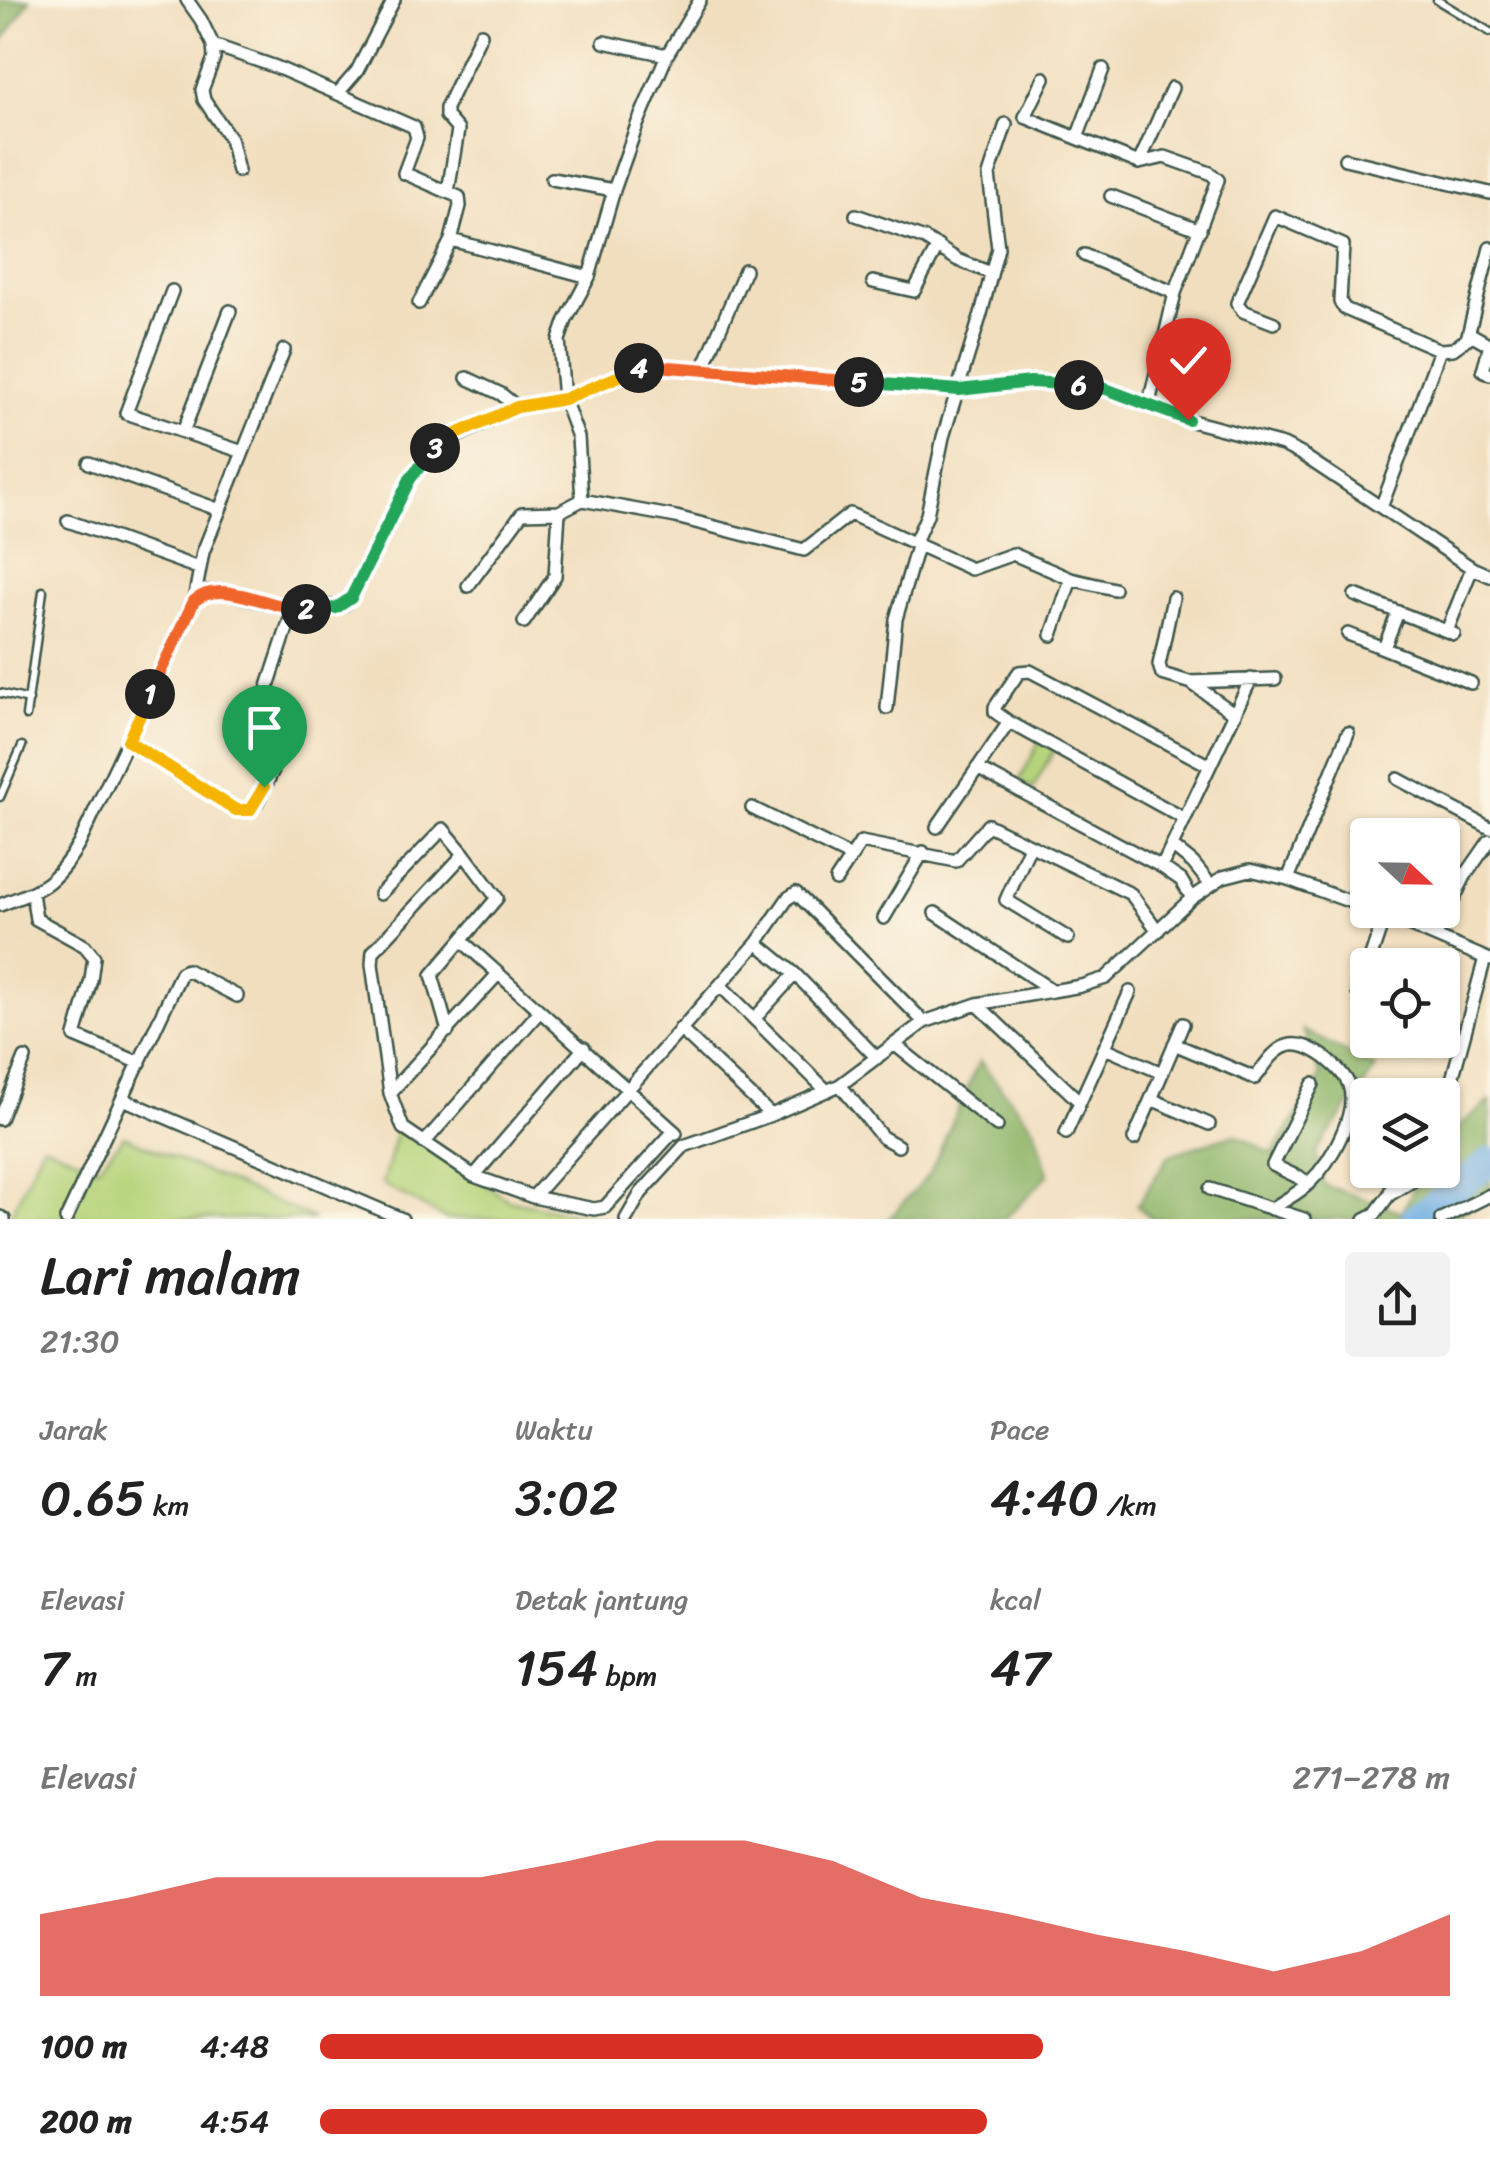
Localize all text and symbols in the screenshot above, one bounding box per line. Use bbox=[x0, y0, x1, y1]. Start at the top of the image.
pin bbox=[1146, 318, 1231, 421]
icon: check bbox=[1161, 333, 1216, 388]
pin: 4 bbox=[614, 343, 664, 393]
text: 4 bbox=[630, 343, 648, 392]
pin: 5 bbox=[834, 357, 884, 407]
text: 5 bbox=[850, 357, 868, 406]
pin: 6 bbox=[1054, 360, 1104, 410]
text: 6 bbox=[1071, 360, 1087, 409]
pin: 3 bbox=[410, 423, 460, 473]
text: 3 bbox=[427, 423, 443, 472]
pin: 2 bbox=[281, 584, 331, 634]
text: 2 bbox=[298, 584, 314, 633]
pin: 1 bbox=[125, 669, 175, 719]
text: 1 bbox=[144, 669, 156, 718]
pin bbox=[222, 685, 307, 788]
icon: arrive bbox=[237, 700, 292, 755]
north arrow bbox=[1350, 818, 1460, 928]
map controls bbox=[1350, 818, 1460, 1188]
button: locate bbox=[1350, 948, 1460, 1058]
button: layers bbox=[1350, 1078, 1460, 1188]
text: Lari malam bbox=[40, 1227, 300, 1324]
button: share bbox=[1345, 1252, 1450, 1357]
text: 21:30 bbox=[40, 1313, 120, 1370]
text: Jarak bbox=[40, 1405, 108, 1454]
text: Waktu bbox=[515, 1405, 593, 1454]
text: Pace bbox=[990, 1405, 1049, 1454]
text: 0.65 bbox=[40, 1454, 146, 1543]
text: 3:02 bbox=[515, 1454, 618, 1543]
text: 4:40 bbox=[990, 1454, 1099, 1543]
text: km bbox=[146, 1481, 189, 1530]
text: /km bbox=[1099, 1481, 1157, 1530]
text: Elevasi bbox=[40, 1575, 124, 1624]
text: Detak jantung bbox=[515, 1575, 689, 1624]
text: kcal bbox=[990, 1575, 1041, 1624]
text: 7 bbox=[40, 1624, 69, 1713]
text: 154 bbox=[515, 1624, 598, 1713]
text: 47 bbox=[990, 1624, 1050, 1713]
text: m bbox=[69, 1651, 97, 1700]
text: bpm bbox=[598, 1651, 657, 1700]
text: Elevasi bbox=[40, 1749, 136, 1806]
text: 271–278 m bbox=[1292, 1749, 1450, 1806]
text: 100 m bbox=[40, 2018, 127, 2075]
text: 4:48 bbox=[200, 2018, 269, 2075]
text: 200 m bbox=[40, 2093, 132, 2150]
text: 4:54 bbox=[200, 2093, 269, 2150]

